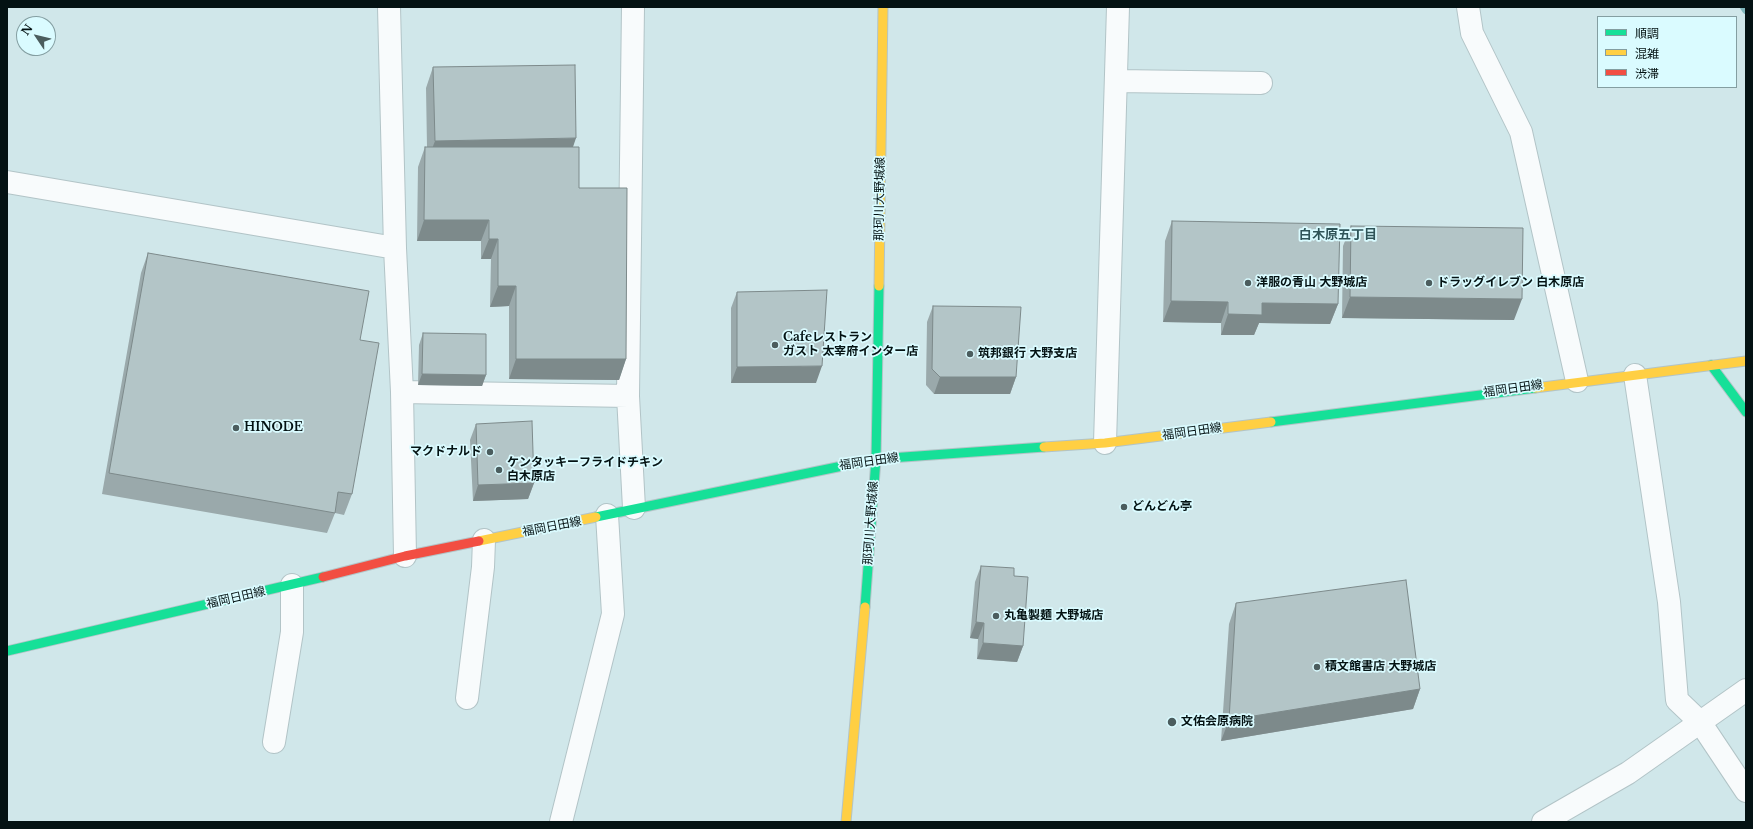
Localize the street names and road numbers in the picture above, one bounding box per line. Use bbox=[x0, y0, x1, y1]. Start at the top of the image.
street label: 那珂川大野城線 bbox=[872, 157, 888, 241]
street label: 福岡日田線 bbox=[1482, 378, 1544, 400]
street label: 福岡日田線 bbox=[1161, 421, 1223, 443]
street label: 福岡日田線 bbox=[838, 451, 900, 473]
street label: 那珂川大野城線 bbox=[861, 481, 881, 565]
street label: 福岡日田線 bbox=[521, 514, 583, 540]
street label: 福岡日田線 bbox=[205, 584, 267, 612]

